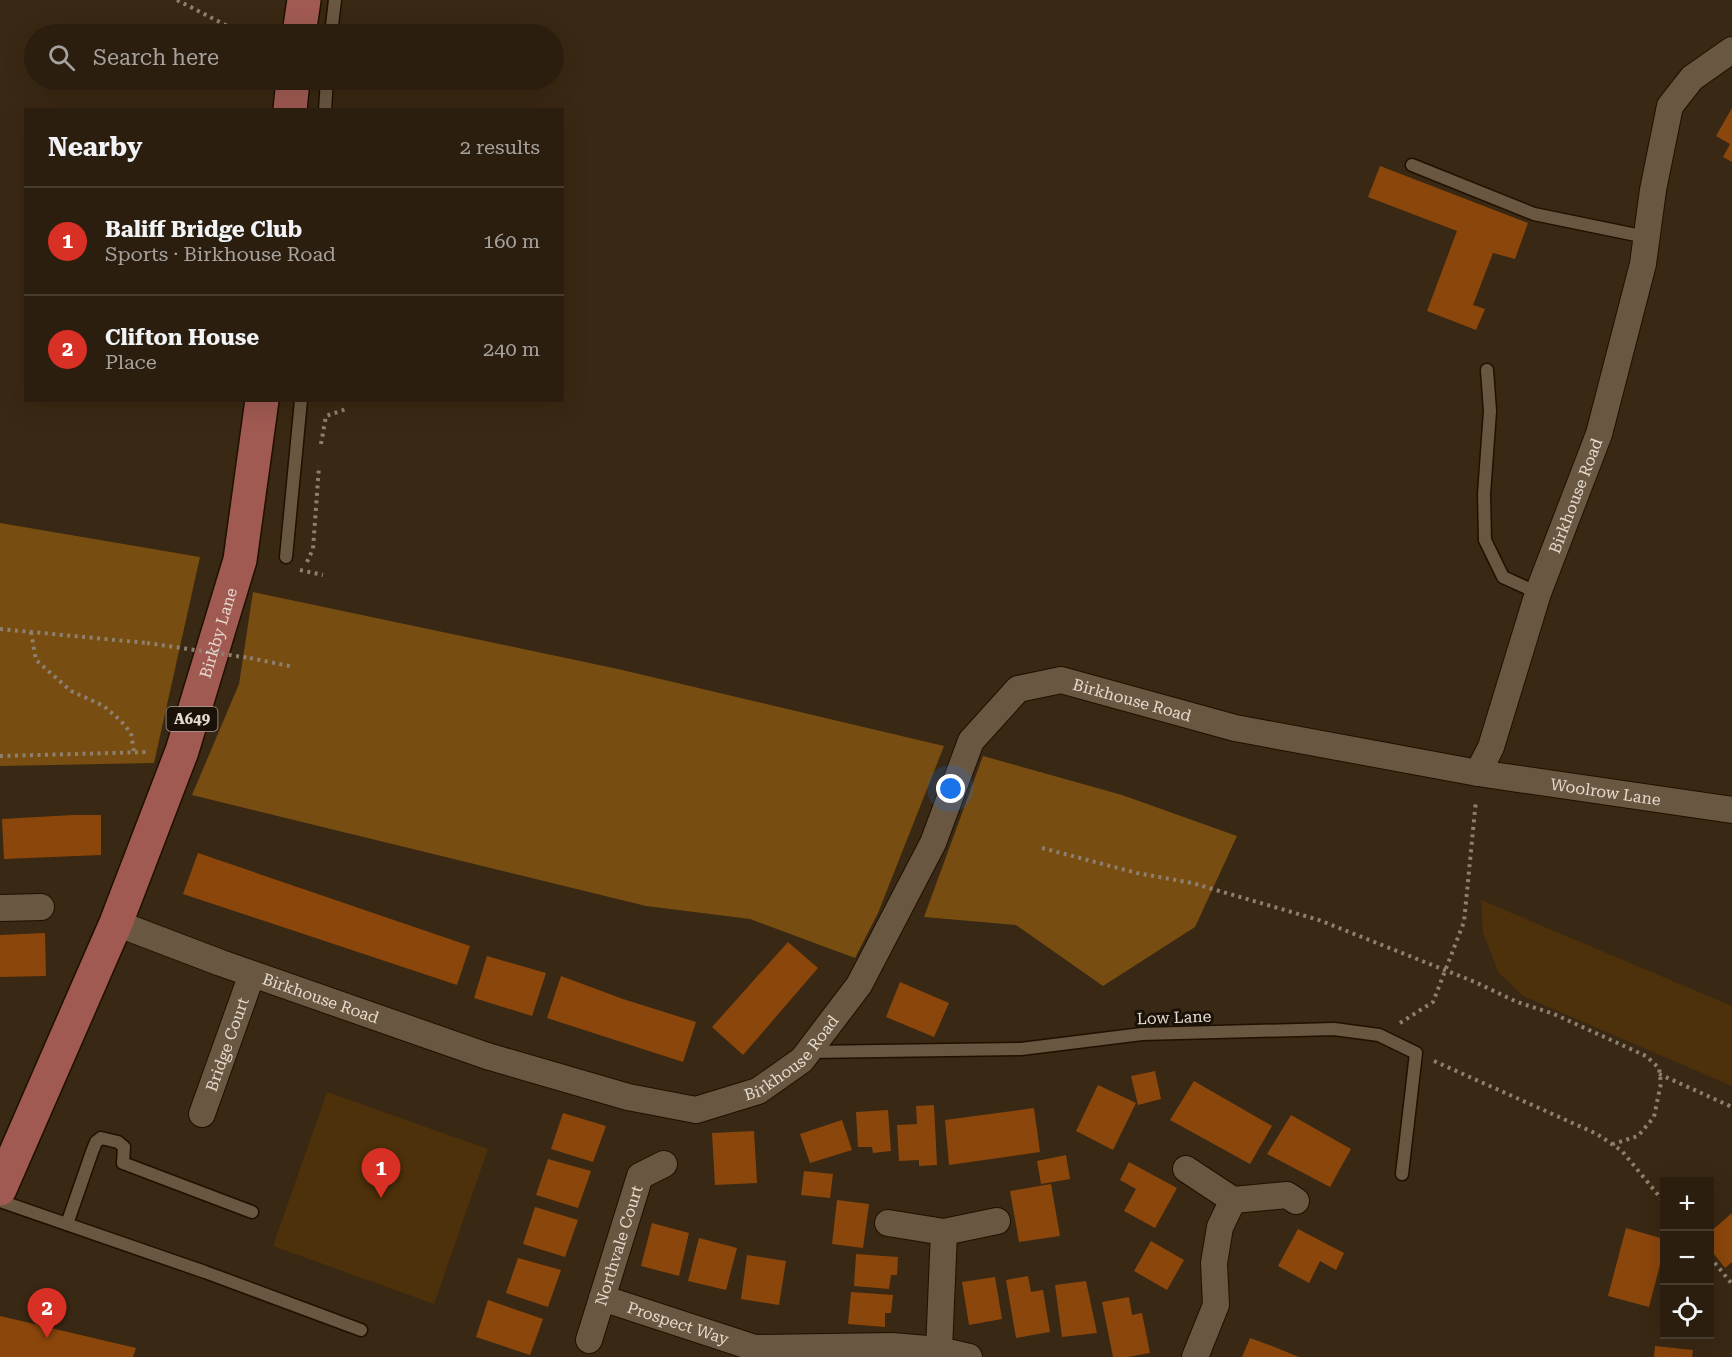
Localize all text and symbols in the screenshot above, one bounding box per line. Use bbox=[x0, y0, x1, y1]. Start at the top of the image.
search box bbox=[24, 24, 564, 90]
icon: search bbox=[45, 41, 78, 74]
text: Search here bbox=[93, 45, 219, 70]
text: Nearby bbox=[48, 132, 142, 162]
text: 2 results bbox=[460, 135, 540, 159]
text: Baliff Bridge Club bbox=[105, 217, 302, 242]
text: 1 bbox=[62, 229, 73, 253]
text: 160 m bbox=[483, 229, 540, 253]
text: Sports · Birkhouse Road bbox=[105, 242, 336, 266]
text: Clifton House bbox=[105, 325, 259, 350]
text: 2 bbox=[62, 337, 73, 361]
text: 240 m bbox=[483, 337, 540, 361]
text: Place bbox=[105, 350, 157, 374]
street label: Birkhouse Road bbox=[1545, 436, 1607, 556]
street label: Birkby Lane bbox=[196, 585, 241, 680]
street label: Birkhouse Road bbox=[1071, 675, 1193, 726]
road number: A649 bbox=[166, 707, 218, 731]
your location bbox=[936, 774, 965, 803]
street label: Woolrow Lane bbox=[1549, 775, 1662, 810]
street label: Birkhouse Road bbox=[260, 969, 381, 1027]
street label: Bridge Court bbox=[202, 995, 253, 1094]
street label: Low Lane bbox=[1136, 1007, 1212, 1028]
street label: Birkhouse Road bbox=[742, 1011, 843, 1105]
pin: 1 bbox=[362, 1148, 400, 1198]
map controls bbox=[1660, 1177, 1714, 1339]
button: + bbox=[1660, 1177, 1714, 1231]
street label: Northvale Court bbox=[591, 1183, 647, 1308]
button: − bbox=[1660, 1231, 1714, 1285]
button: locate bbox=[1660, 1285, 1714, 1339]
pin: 2 bbox=[28, 1288, 66, 1338]
street label: Prospect Way bbox=[625, 1298, 732, 1349]

